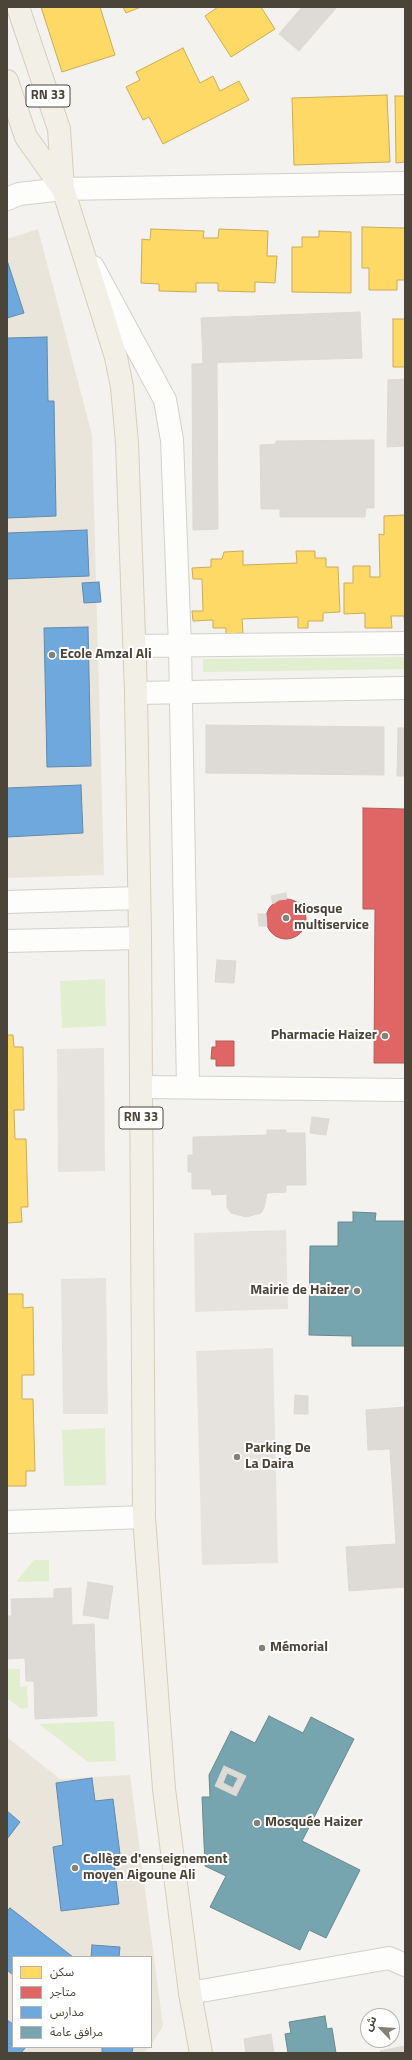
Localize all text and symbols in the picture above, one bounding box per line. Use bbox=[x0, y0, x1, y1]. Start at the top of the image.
road number: RN 33 bbox=[26, 85, 70, 107]
place label: Ecole Amzal Ali bbox=[60, 647, 152, 663]
marker: Ecole Amzal Ali bbox=[47, 650, 57, 660]
place label: Kiosque multiservice bbox=[294, 902, 369, 934]
marker: Kiosque multiservice bbox=[281, 913, 291, 923]
place label: Pharmacie Haizer bbox=[271, 1028, 377, 1044]
marker: Pharmacie Haizer bbox=[380, 1031, 390, 1041]
road number: RN 33 bbox=[119, 1107, 163, 1129]
place label: Mairie de Haizer bbox=[250, 1283, 349, 1299]
marker: Mairie de Haizer bbox=[352, 1286, 362, 1296]
place label: Parking De La Daira bbox=[245, 1441, 311, 1474]
marker: Parking De La Daira bbox=[232, 1452, 242, 1462]
place label: Mémorial bbox=[270, 1640, 328, 1656]
marker: Mémorial bbox=[257, 1643, 267, 1653]
place label: Mosquée Haizer bbox=[265, 1815, 363, 1831]
marker: Mosquée Haizer bbox=[252, 1818, 262, 1828]
place label: Collège d'enseignement moyen Aigoune Ali bbox=[83, 1852, 228, 1884]
marker: Collège d'enseignement moyen Aigoune Ali bbox=[70, 1863, 80, 1873]
legend bbox=[12, 1956, 152, 2048]
text: سكن bbox=[50, 1962, 74, 1981]
text: متاجر bbox=[50, 1982, 76, 2001]
text: مدارس bbox=[50, 2002, 84, 2021]
north arrow bbox=[360, 2008, 400, 2048]
text: ش bbox=[360, 2013, 380, 2034]
text: مرافق عامة bbox=[50, 2022, 103, 2041]

